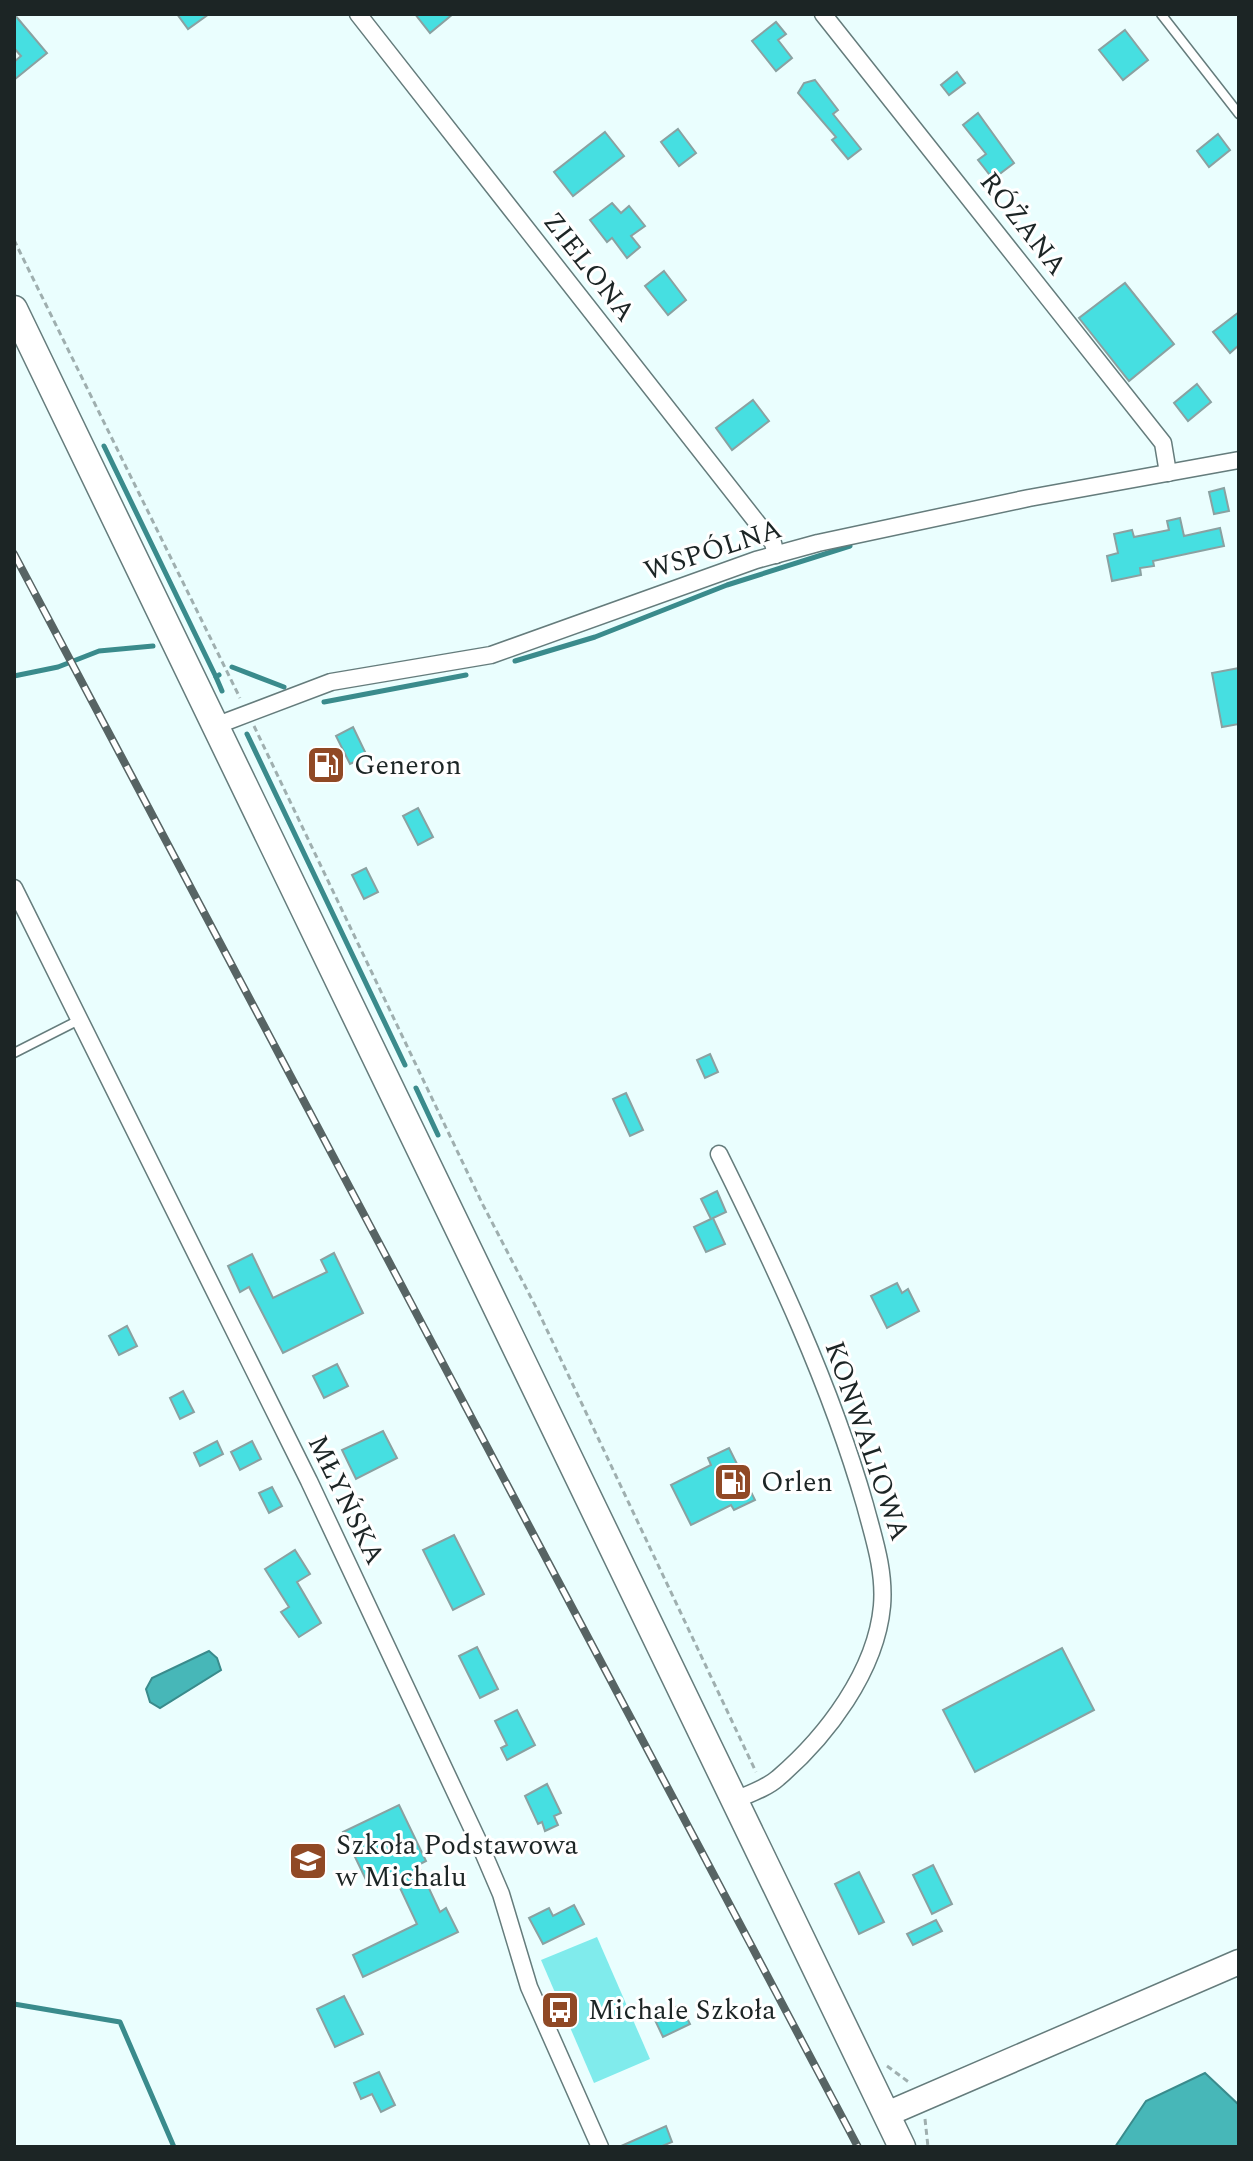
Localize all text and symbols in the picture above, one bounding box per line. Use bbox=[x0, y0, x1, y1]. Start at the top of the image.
street label: RÓŻANA bbox=[968, 163, 1078, 285]
street label: ZIELONA bbox=[532, 203, 646, 331]
street label: WSPÓLNA bbox=[638, 507, 788, 593]
fuel station icon: Generon bbox=[305, 744, 347, 786]
place label: Generon bbox=[354, 744, 461, 787]
street label: KONWALIOWA bbox=[813, 1335, 921, 1547]
street label: MŁYŃSKA bbox=[296, 1428, 396, 1572]
fuel station icon: Orlen bbox=[712, 1461, 754, 1503]
place label: Orlen bbox=[761, 1461, 833, 1504]
place label: Szkoła Podstawowa w Michalu bbox=[335, 1824, 578, 1899]
school or university icon: Szkoła Podstawowa w Michalu bbox=[287, 1840, 329, 1882]
bus stop icon: Michale Szkoła bbox=[539, 1989, 581, 2031]
place label: Michale Szkoła bbox=[588, 1989, 776, 2032]

